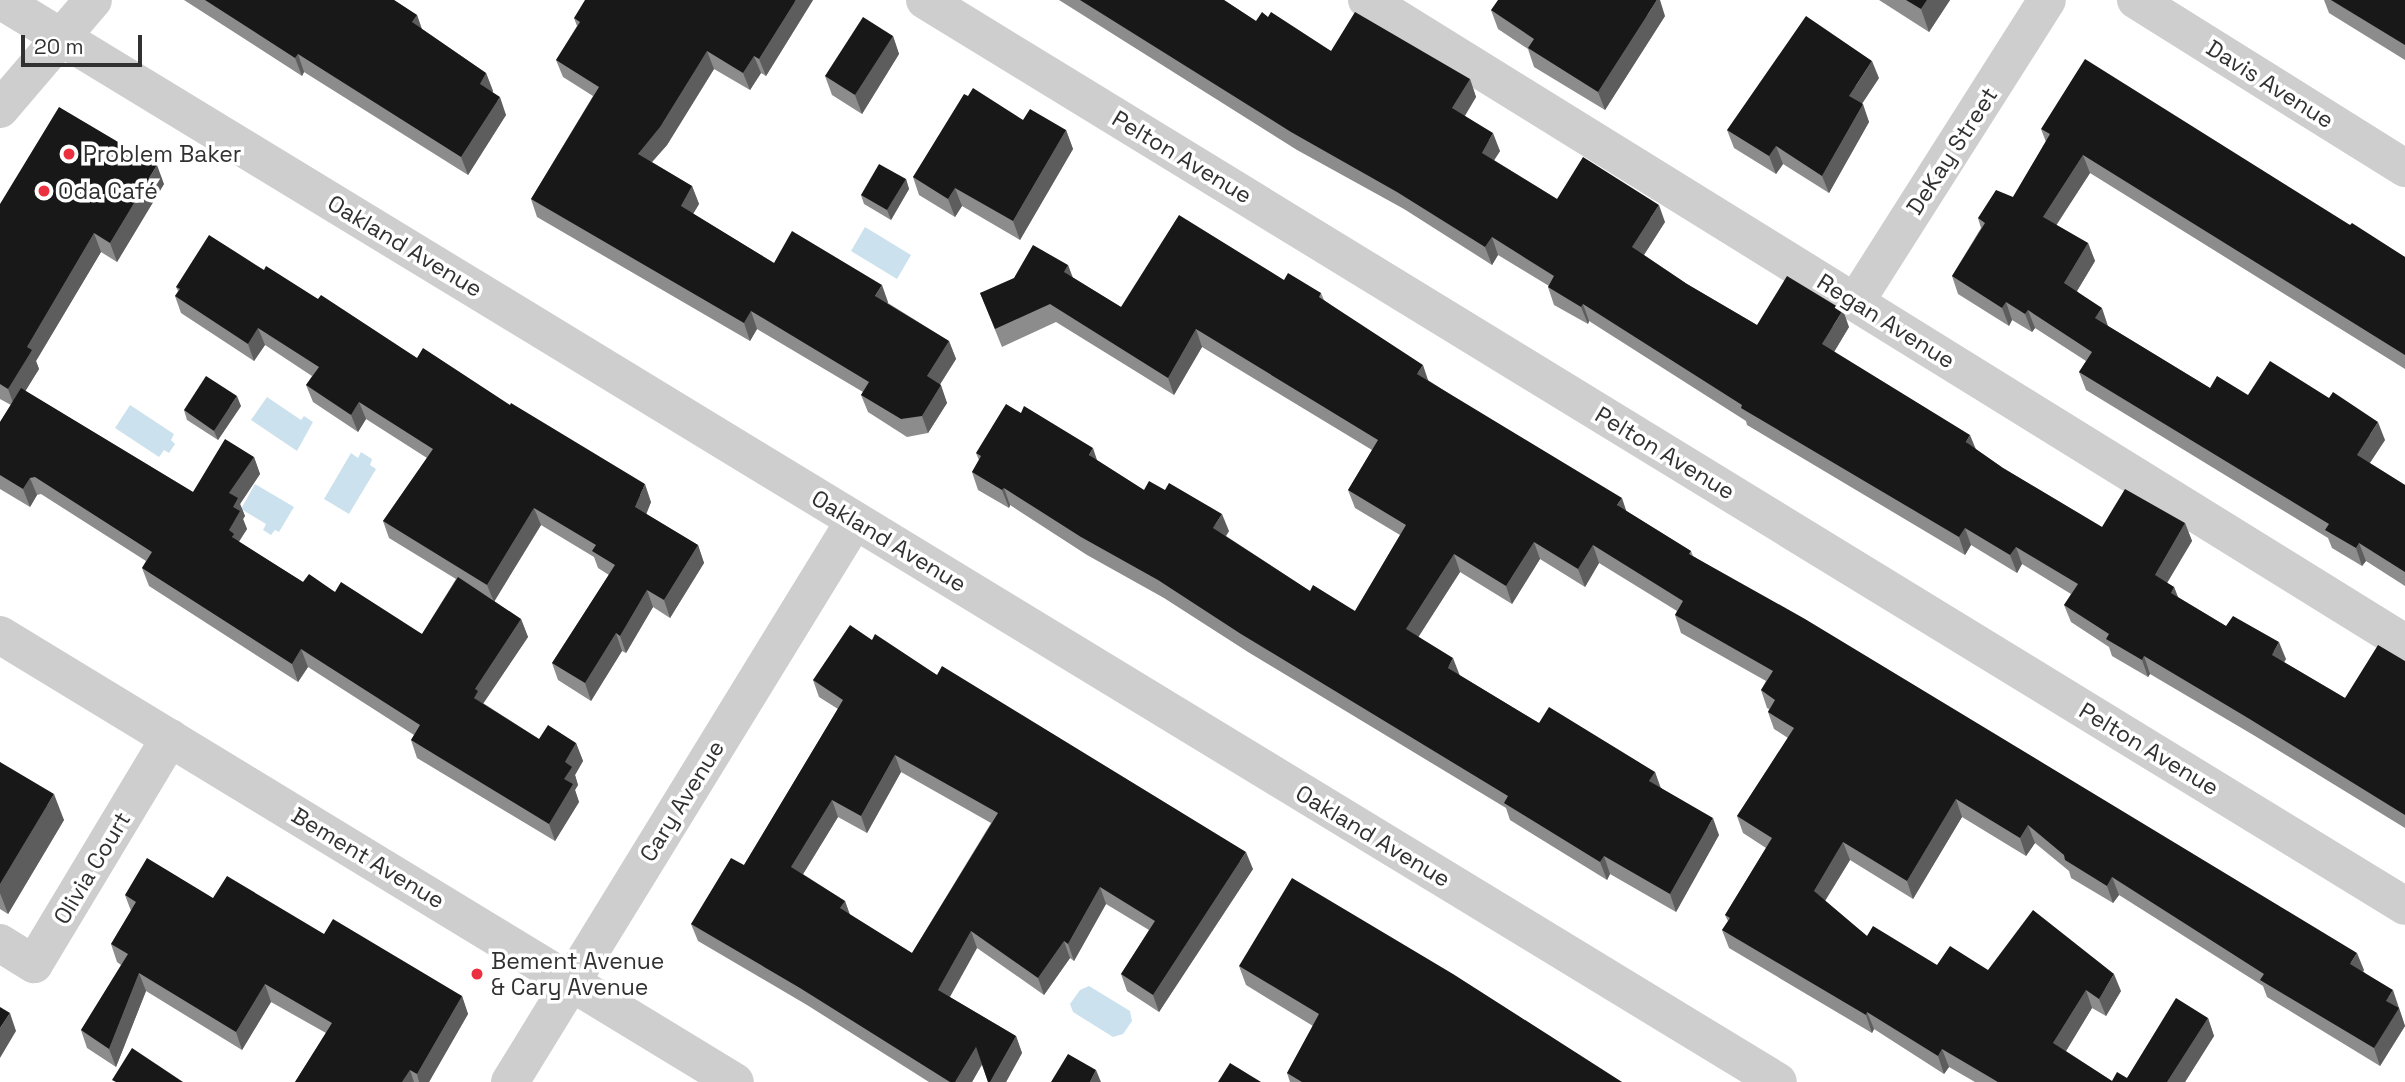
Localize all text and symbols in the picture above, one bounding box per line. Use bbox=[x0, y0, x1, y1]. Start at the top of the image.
scale bar bbox=[24, 21, 145, 65]
text: 20 m bbox=[34, 33, 84, 60]
street label: Davis Avenue bbox=[2201, 34, 2339, 134]
street label: DeKay Street bbox=[1901, 82, 2003, 220]
street label: Pelton Avenue bbox=[1107, 104, 1257, 210]
place label: Problem Baker bbox=[83, 140, 242, 168]
marker: Problem Baker bbox=[61, 146, 77, 162]
place label: Oda Café bbox=[58, 177, 158, 205]
marker: Oda Café bbox=[36, 183, 52, 199]
street label: Oakland Avenue bbox=[323, 189, 487, 303]
street label: Regan Avenue bbox=[1812, 268, 1960, 374]
street label: Pelton Avenue bbox=[1590, 400, 1740, 506]
street label: Oakland Avenue bbox=[807, 484, 971, 598]
street label: Pelton Avenue bbox=[2074, 696, 2224, 802]
street label: Cary Avenue bbox=[634, 735, 730, 867]
street label: Oakland Avenue bbox=[1291, 779, 1455, 893]
street label: Bement Avenue bbox=[286, 801, 450, 915]
street label: Olivia Court bbox=[48, 807, 136, 929]
place label: Bement Avenue & Cary Avenue bbox=[491, 947, 665, 1001]
marker: Bement Avenue & Cary Avenue bbox=[469, 966, 485, 982]

